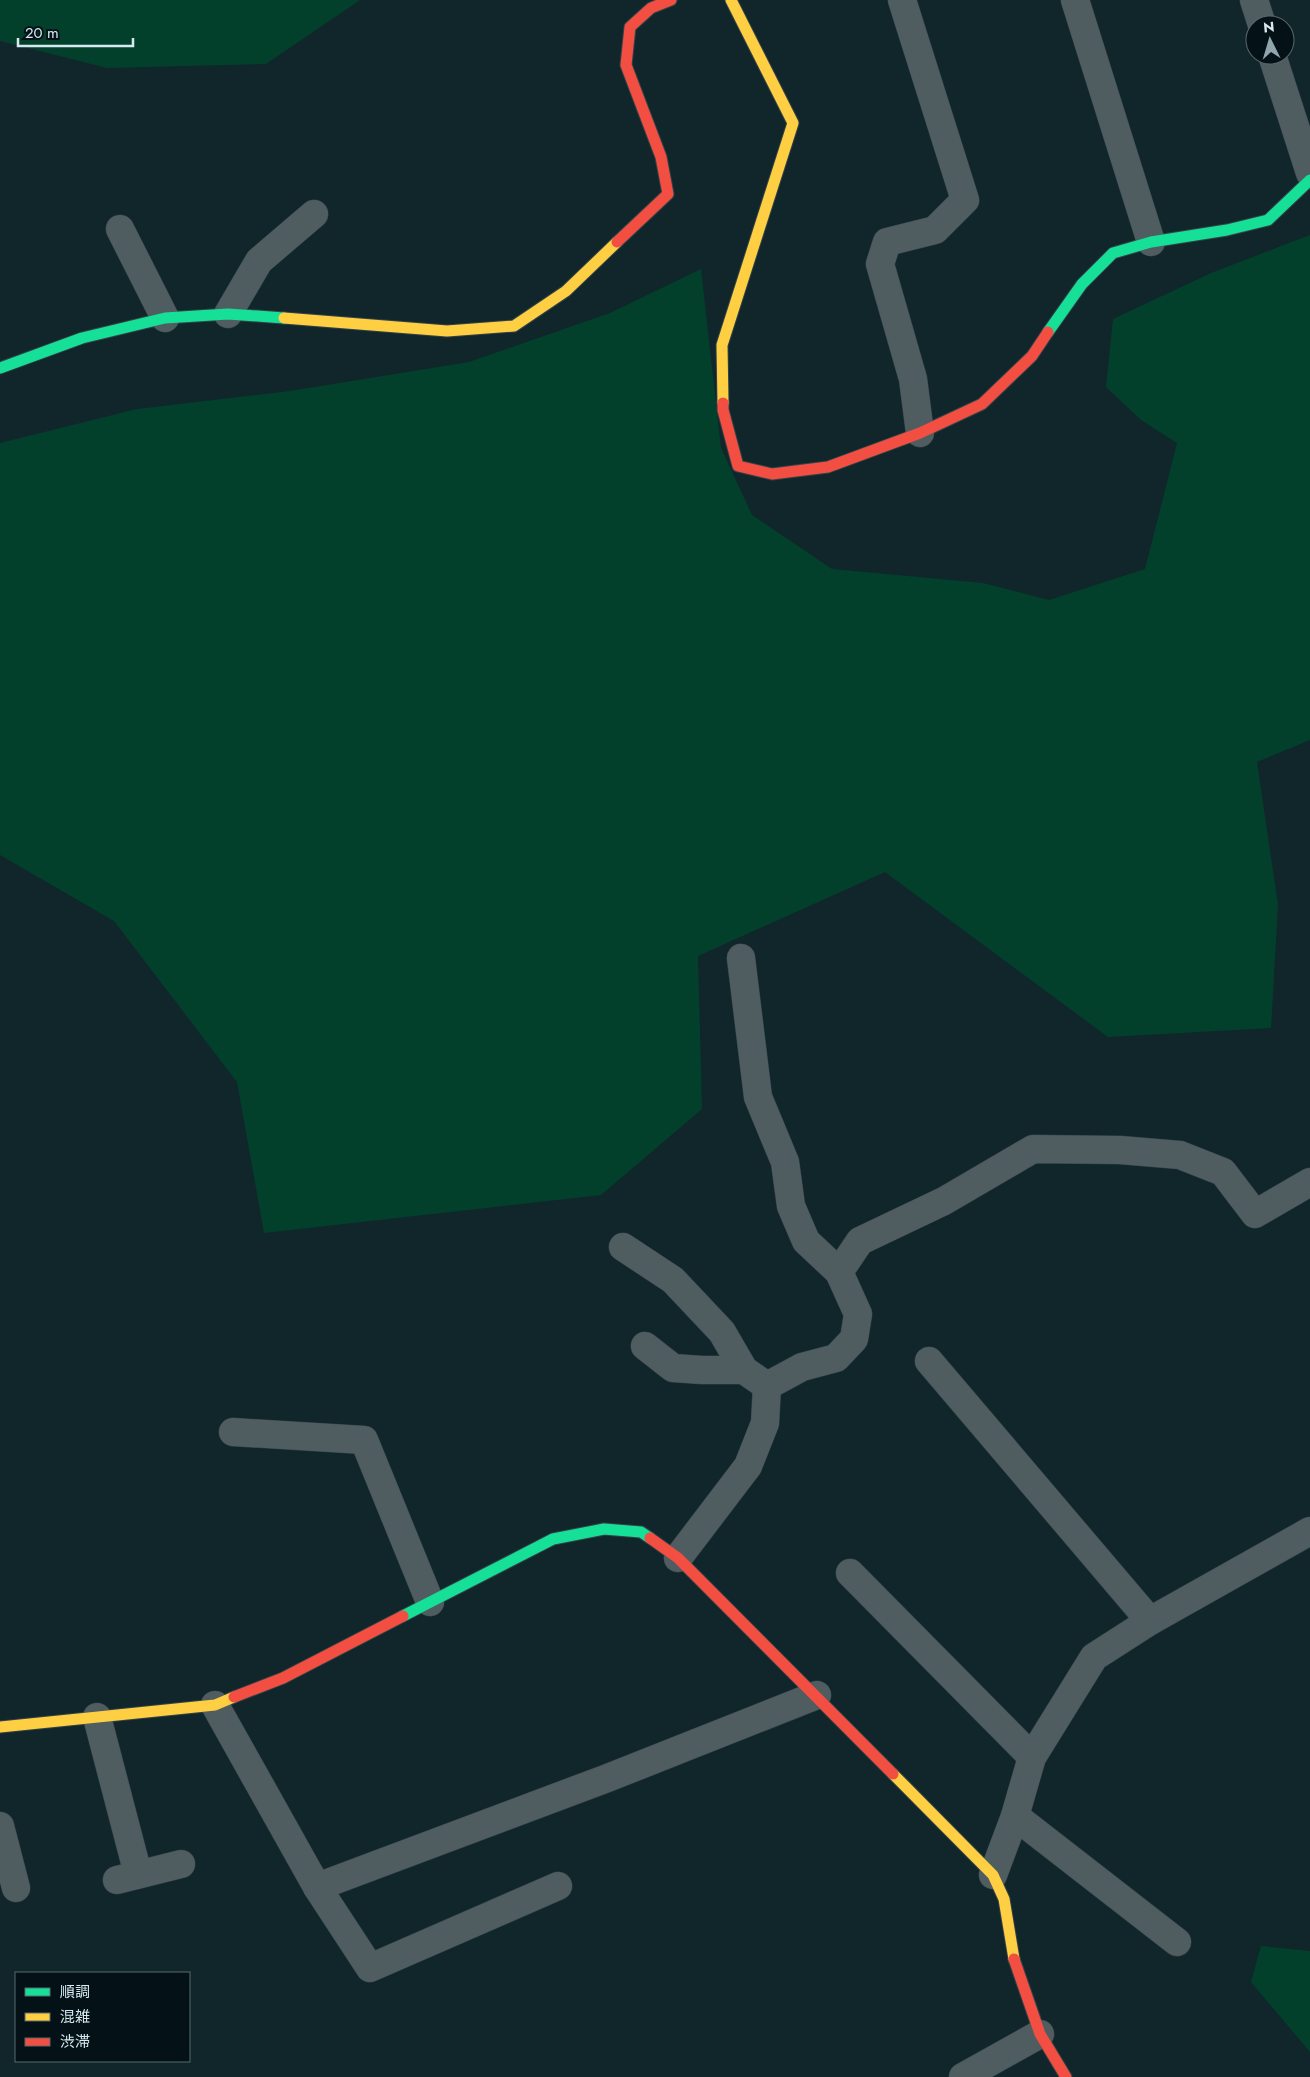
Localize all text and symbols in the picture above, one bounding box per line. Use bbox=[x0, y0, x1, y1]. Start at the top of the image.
scale bar bbox=[18, 15, 132, 47]
north arrow bbox=[1245, 15, 1295, 65]
text: N bbox=[1262, 17, 1275, 37]
text: 20 m bbox=[25, 22, 59, 44]
legend bbox=[15, 1972, 190, 2062]
text: 順調 bbox=[60, 1981, 90, 2003]
text: 混雑 bbox=[60, 2006, 90, 2028]
text: 渋滞 bbox=[60, 2031, 90, 2053]

